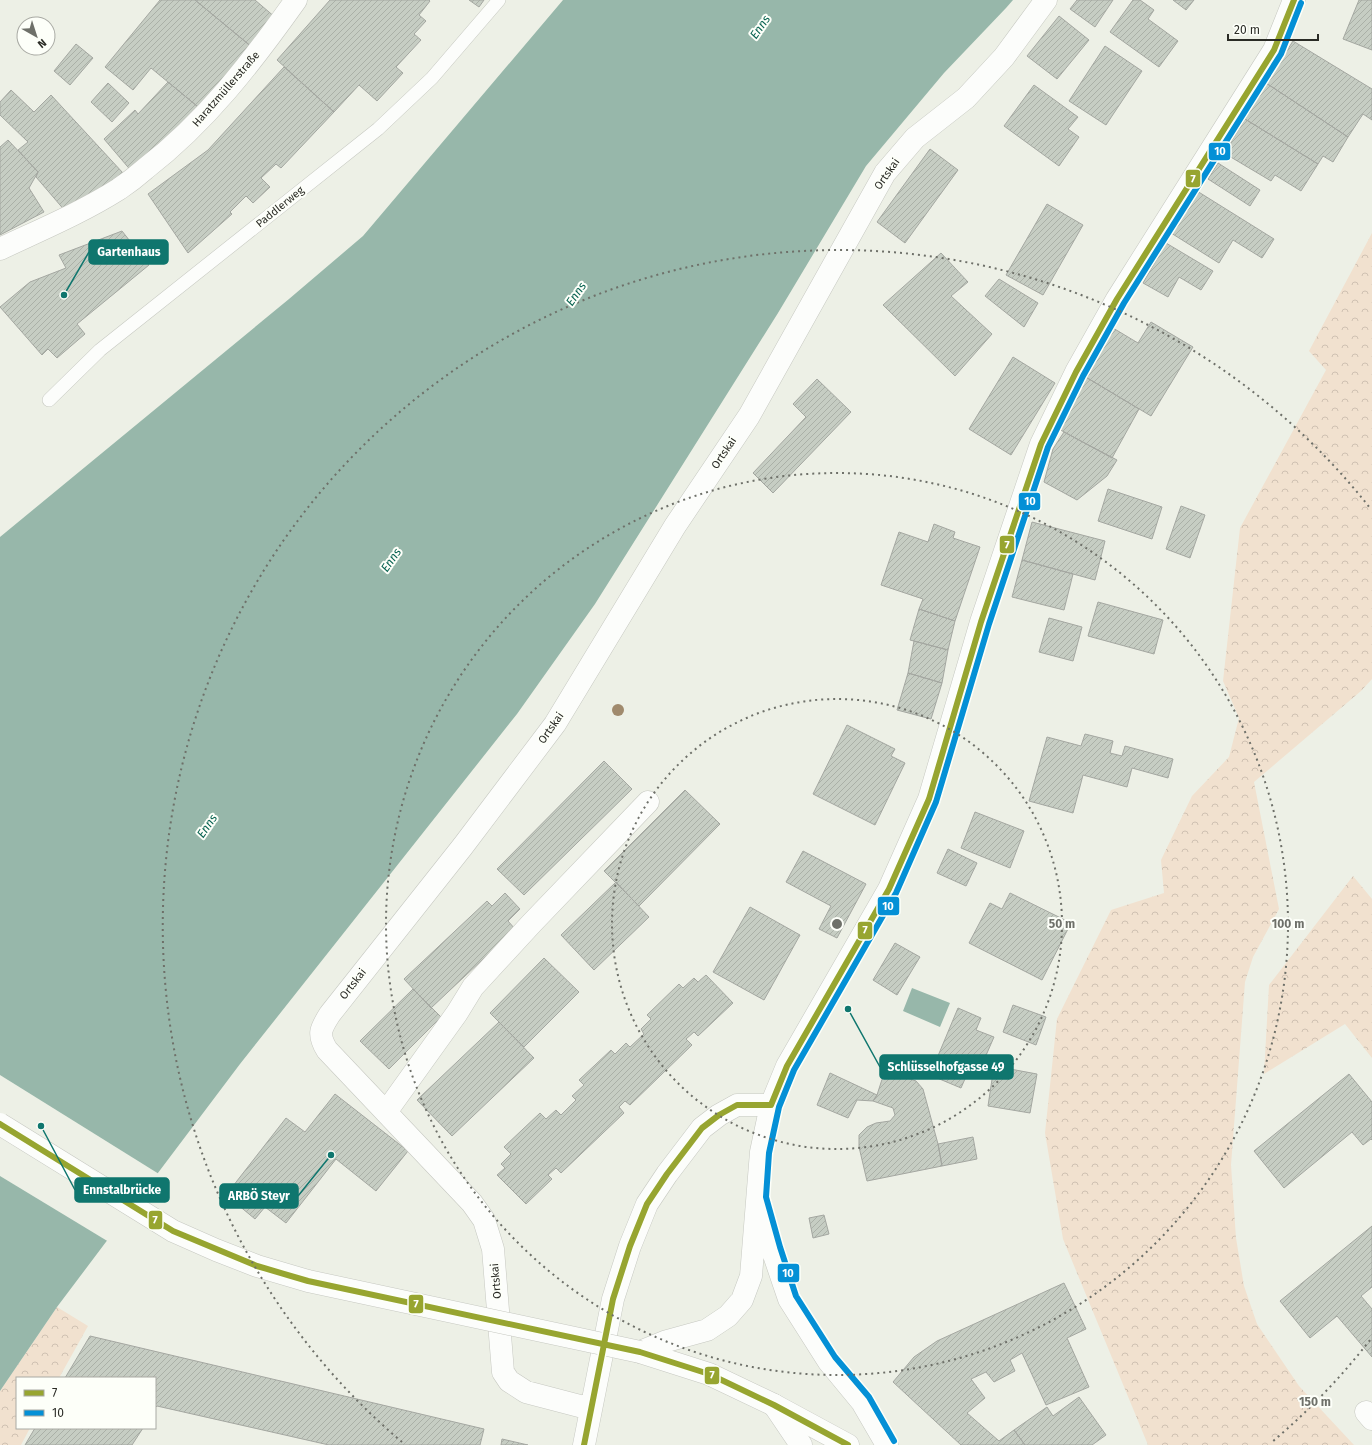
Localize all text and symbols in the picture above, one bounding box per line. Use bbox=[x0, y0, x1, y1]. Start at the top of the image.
water label: Enns bbox=[747, 12, 773, 42]
north arrow bbox=[16, 16, 56, 56]
scale bar bbox=[1228, 16, 1318, 42]
text: 20 m bbox=[1234, 23, 1260, 37]
text: N bbox=[35, 36, 49, 51]
street label: Haratzmüllerstraße bbox=[190, 49, 262, 129]
line badge: 10 bbox=[1208, 142, 1231, 161]
text: 10 bbox=[1214, 145, 1226, 158]
street label: Ortskai bbox=[871, 156, 903, 192]
line badge: 7 bbox=[1185, 169, 1201, 188]
text: 7 bbox=[1190, 173, 1196, 186]
street label: Paddlerweg bbox=[253, 184, 307, 230]
callout: Gartenhaus bbox=[89, 240, 168, 264]
text: Gartenhaus bbox=[97, 245, 161, 259]
water label: Enns bbox=[563, 279, 589, 309]
street label: Ortskai bbox=[709, 435, 739, 471]
line badge: 10 bbox=[1018, 492, 1041, 511]
text: 10 bbox=[1024, 495, 1036, 508]
line badge: 7 bbox=[999, 535, 1015, 554]
text: 7 bbox=[1004, 539, 1010, 552]
water label: Enns bbox=[378, 545, 404, 575]
street label: Ortskai bbox=[535, 710, 567, 746]
water label: Enns bbox=[194, 811, 220, 841]
line badge: 10 bbox=[877, 896, 900, 916]
text: 10 bbox=[882, 900, 894, 913]
centre of rings bbox=[830, 917, 844, 931]
text: 50 m bbox=[1049, 917, 1075, 931]
text: 100 m bbox=[1272, 917, 1304, 931]
line badge: 7 bbox=[857, 921, 873, 940]
text: 7 bbox=[862, 924, 868, 937]
street label: Ortskai bbox=[337, 966, 369, 1002]
callout: Schlüsselhofgasse 49 bbox=[880, 1055, 1013, 1079]
text: Schlüsselhofgasse 49 bbox=[888, 1060, 1005, 1074]
callout: Ennstalbrücke bbox=[75, 1178, 169, 1202]
text: Ennstalbrücke bbox=[83, 1183, 161, 1197]
callout: ARBÖ Steyr bbox=[220, 1184, 298, 1208]
text: ARBÖ Steyr bbox=[227, 1187, 290, 1203]
line badge: 7 bbox=[148, 1210, 163, 1230]
text: 7 bbox=[152, 1214, 158, 1227]
street label: Ortskai bbox=[488, 1263, 504, 1299]
line badge: 10 bbox=[777, 1263, 800, 1283]
text: 10 bbox=[782, 1267, 794, 1280]
line badge: 7 bbox=[408, 1294, 424, 1314]
text: 7 bbox=[413, 1298, 419, 1311]
line badge: 7 bbox=[704, 1366, 720, 1385]
text: 7 bbox=[709, 1369, 715, 1382]
legend bbox=[16, 1377, 156, 1429]
text: 7 bbox=[52, 1386, 57, 1400]
text: 150 m bbox=[1299, 1395, 1331, 1409]
text: 10 bbox=[52, 1406, 64, 1420]

